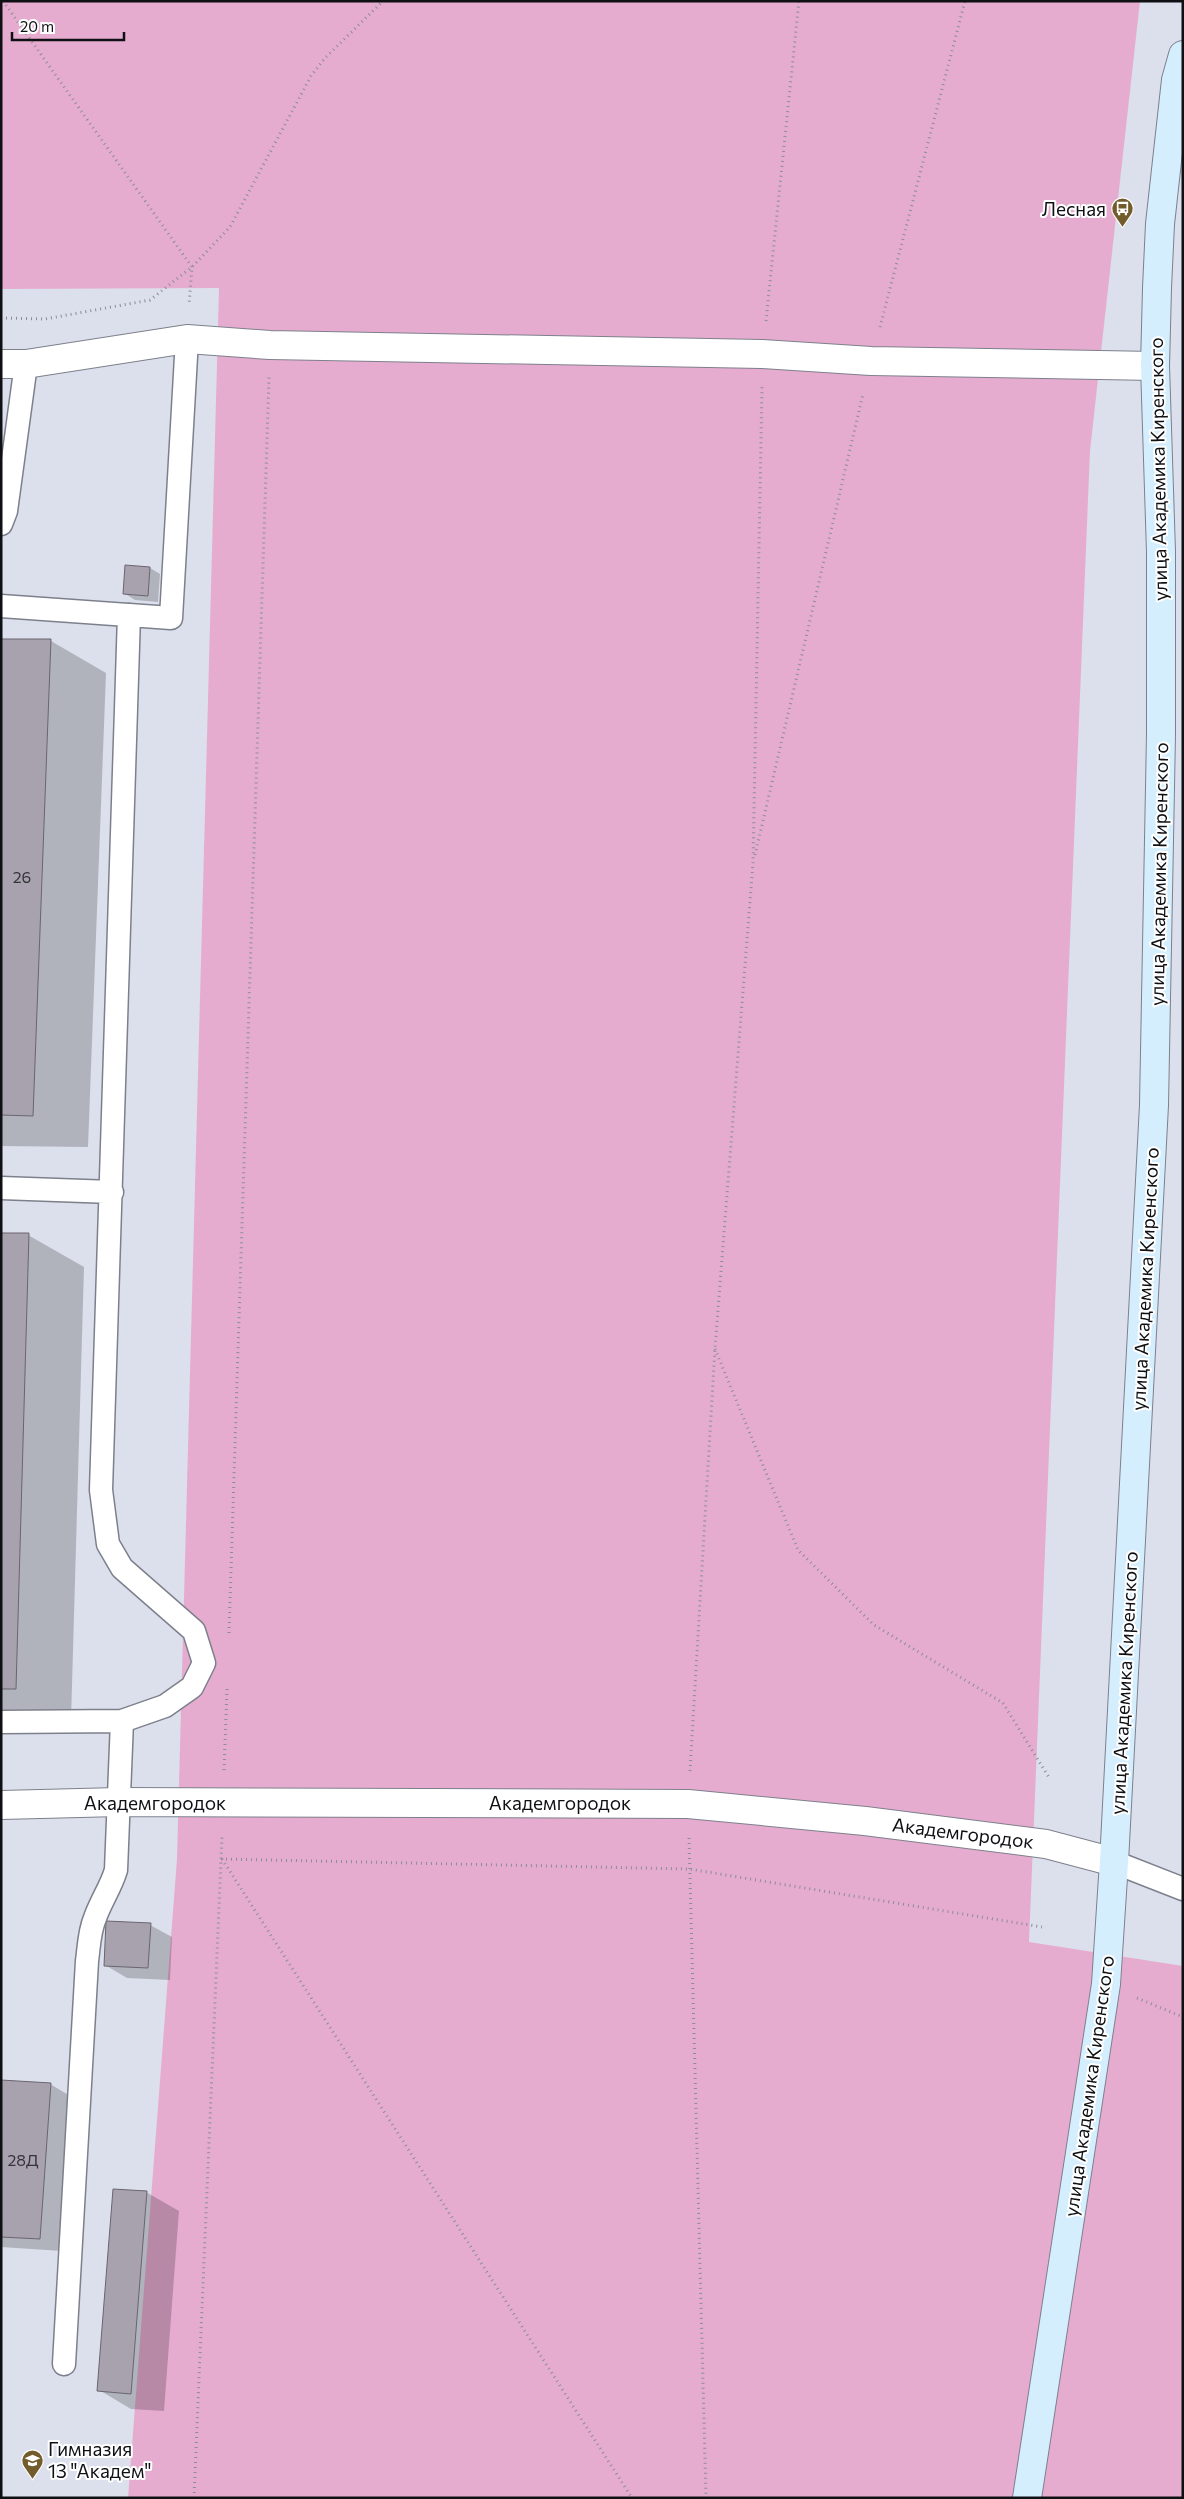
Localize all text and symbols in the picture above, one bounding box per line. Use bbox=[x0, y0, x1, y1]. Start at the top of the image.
scale bar bbox=[12, 10, 125, 42]
text: 20 m bbox=[20, 17, 54, 35]
place label: Лесная bbox=[1042, 197, 1106, 220]
bus stop icon: Лесная bbox=[1110, 197, 1134, 228]
street label: улица Академика Киренского bbox=[1144, 337, 1171, 601]
street label: улица Академика Киренского bbox=[1145, 742, 1172, 1006]
house number: 26 bbox=[13, 867, 31, 886]
street label: улица Академика Киренского bbox=[1126, 1147, 1163, 1411]
street label: улица Академика Киренского bbox=[1105, 1551, 1142, 1815]
street label: Академгородок bbox=[84, 1791, 226, 1814]
street label: Академгородок bbox=[489, 1791, 631, 1814]
street label: Академгородок bbox=[891, 1812, 1035, 1853]
street label: улица Академика Киренского bbox=[1059, 1954, 1118, 2218]
house number: 28Д bbox=[7, 2150, 39, 2169]
place label: Гимназия 13 "Академ" bbox=[48, 2437, 151, 2482]
school or university icon: Гимназия 13 "Академ" bbox=[20, 2448, 44, 2479]

